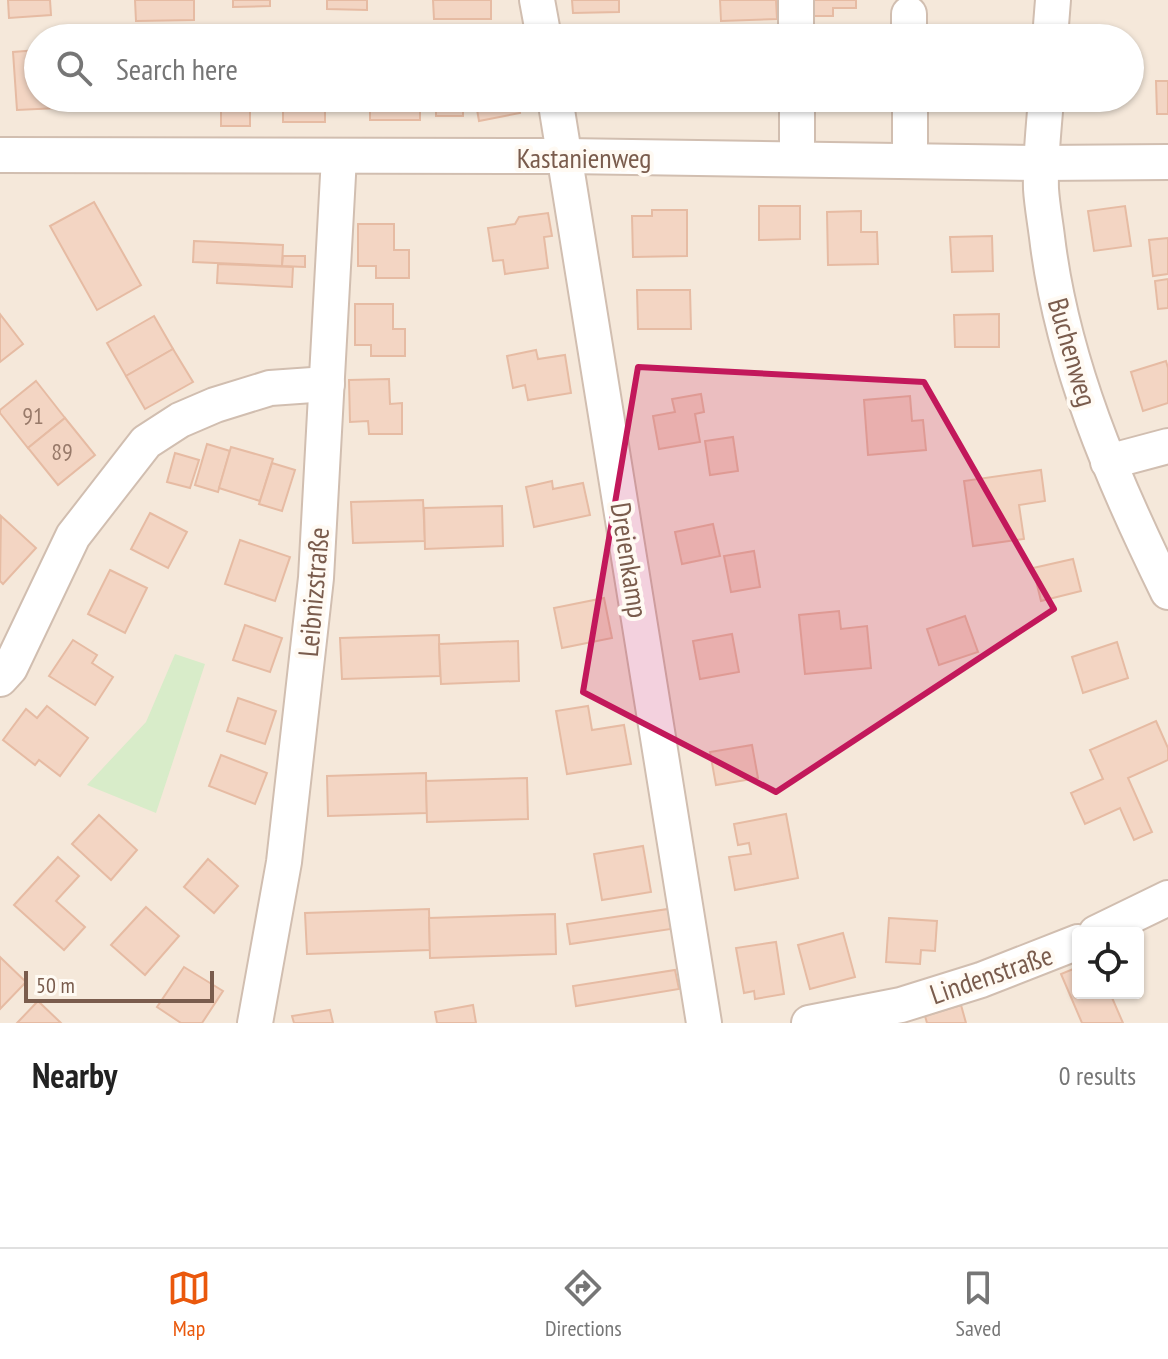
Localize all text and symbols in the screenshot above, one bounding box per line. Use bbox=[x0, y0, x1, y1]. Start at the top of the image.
search box bbox=[24, 24, 1144, 112]
icon: search bbox=[52, 46, 96, 90]
text: Search here bbox=[116, 49, 238, 88]
street label: Kastanienweg bbox=[517, 139, 651, 176]
street label: Buchenweg bbox=[1040, 293, 1106, 411]
house number: 91 bbox=[22, 400, 44, 431]
house number: 89 bbox=[51, 436, 73, 467]
street label: Dreienkamp bbox=[603, 500, 657, 620]
street label: Leibnizstraße bbox=[289, 526, 337, 658]
map controls bbox=[1072, 927, 1144, 999]
button: locate bbox=[1072, 927, 1144, 999]
street label: Lindenstraße bbox=[925, 936, 1057, 1012]
scale bar bbox=[24, 967, 214, 1003]
text: 50 m bbox=[36, 971, 75, 999]
text: Nearby bbox=[32, 1053, 117, 1097]
text: 0 results bbox=[1059, 1059, 1136, 1092]
tab: Map bbox=[167, 1266, 211, 1342]
tab: Directions bbox=[545, 1266, 622, 1342]
tab: Saved bbox=[956, 1266, 1001, 1342]

